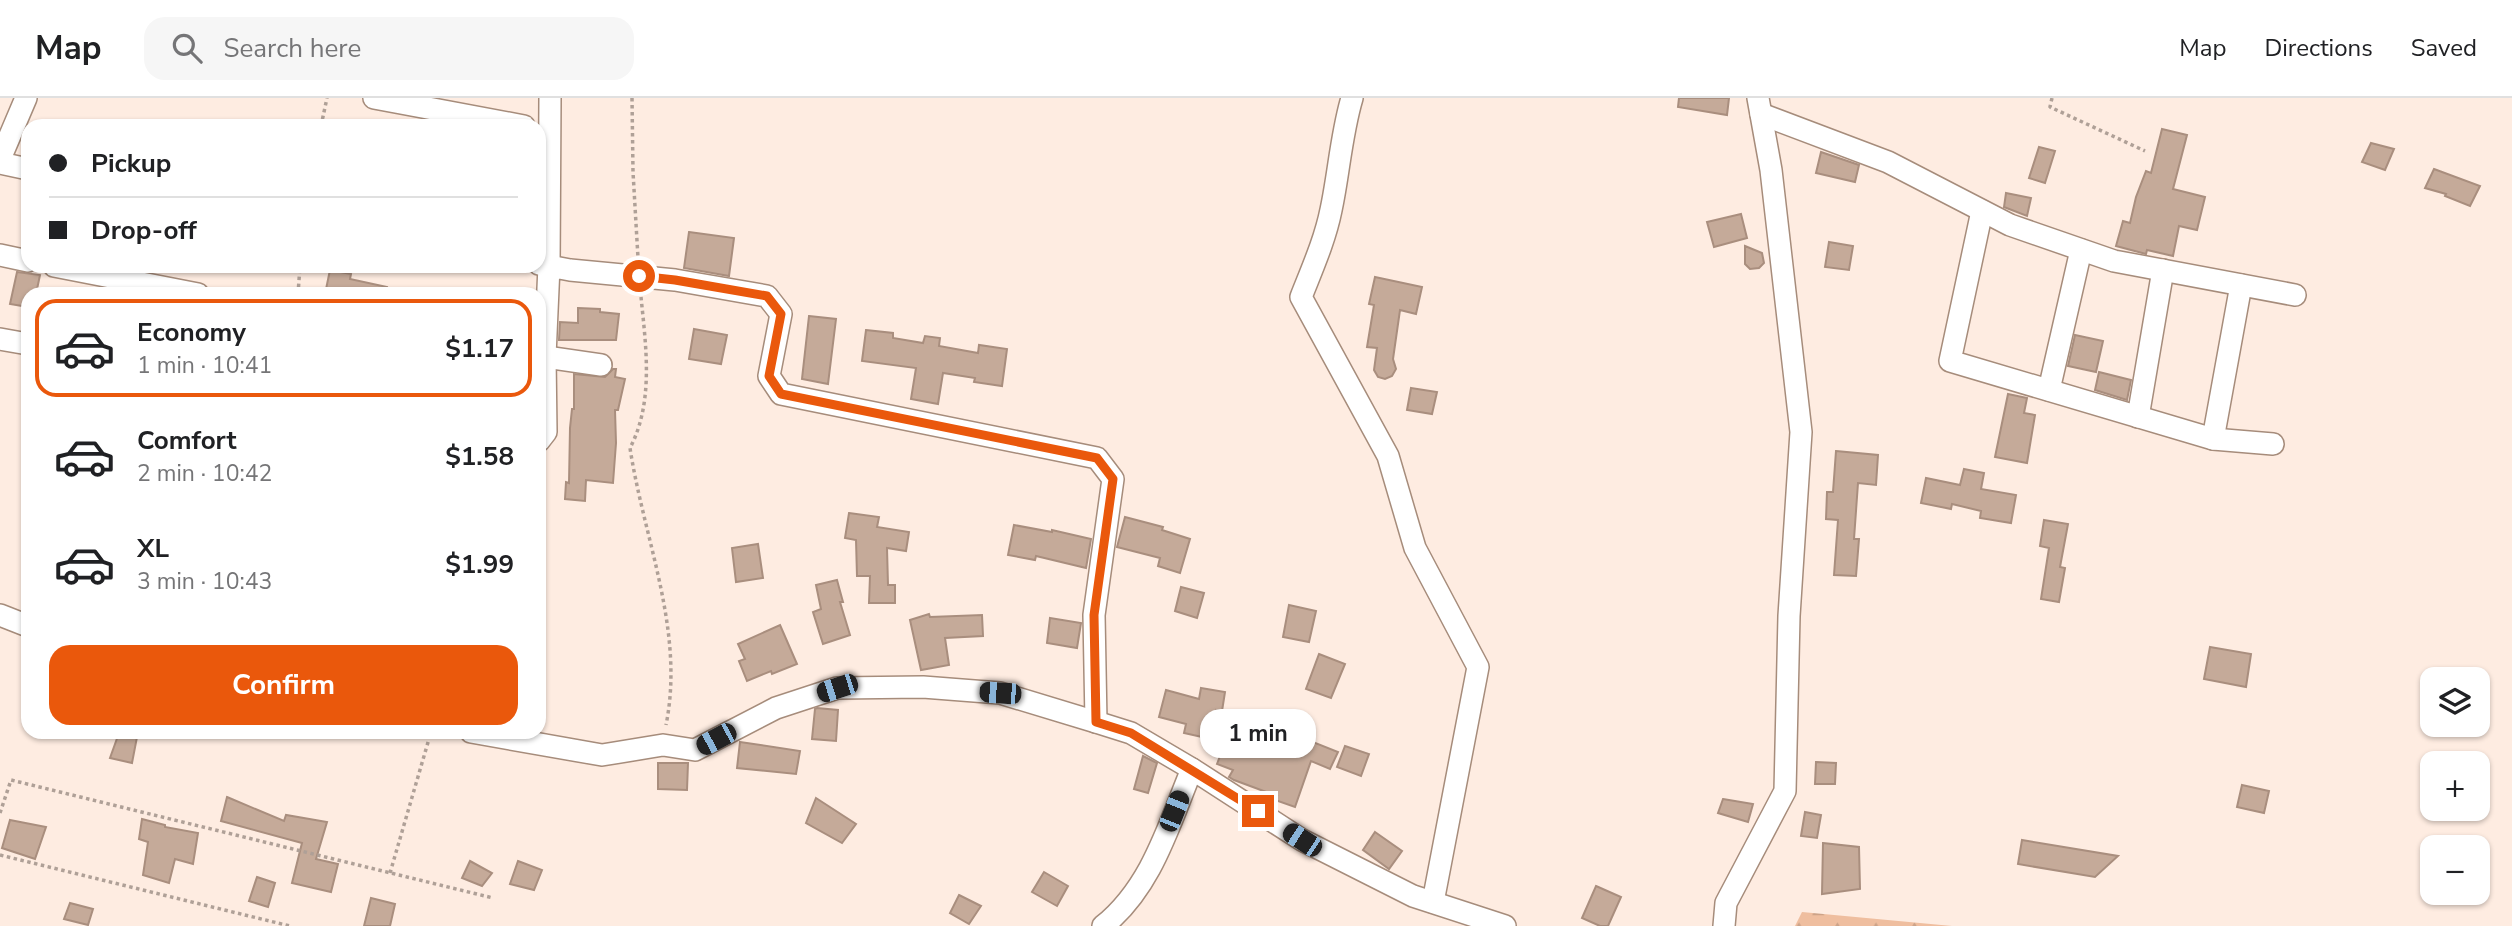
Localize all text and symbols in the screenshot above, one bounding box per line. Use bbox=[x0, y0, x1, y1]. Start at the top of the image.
search box bbox=[144, 17, 634, 80]
text: Map bbox=[35, 26, 102, 71]
icon: search bbox=[168, 29, 206, 67]
text: Search here bbox=[224, 31, 361, 66]
text: Map bbox=[2179, 32, 2226, 64]
text: Directions bbox=[2264, 32, 2373, 64]
text: Saved bbox=[2411, 32, 2477, 64]
text: Pickup bbox=[91, 146, 171, 181]
text: Drop-off bbox=[91, 213, 197, 248]
route start bbox=[623, 260, 655, 292]
text: Economy bbox=[137, 315, 246, 350]
icon: car bbox=[53, 317, 116, 380]
text: $1.17 bbox=[445, 331, 514, 366]
text: 1 min · 10:41 bbox=[137, 350, 272, 381]
text: Comfort bbox=[137, 423, 237, 458]
icon: car bbox=[53, 425, 116, 488]
text: $1.58 bbox=[445, 439, 514, 474]
text: 2 min · 10:42 bbox=[137, 458, 272, 489]
text: XL bbox=[137, 531, 169, 566]
icon: car bbox=[53, 533, 116, 596]
text: $1.99 bbox=[445, 547, 514, 582]
text: 3 min · 10:43 bbox=[137, 566, 272, 597]
button: Confirm bbox=[49, 645, 518, 725]
map controls bbox=[2420, 667, 2490, 905]
button: layers bbox=[2420, 667, 2490, 737]
car bbox=[814, 672, 861, 704]
car bbox=[979, 681, 1022, 705]
callout: 1 min bbox=[1200, 710, 1316, 758]
text: 1 min bbox=[1228, 718, 1288, 749]
car bbox=[693, 720, 740, 758]
button: + bbox=[2420, 751, 2490, 821]
car bbox=[1157, 788, 1192, 834]
route end bbox=[1242, 795, 1274, 827]
car bbox=[1279, 820, 1326, 860]
button: − bbox=[2420, 835, 2490, 905]

